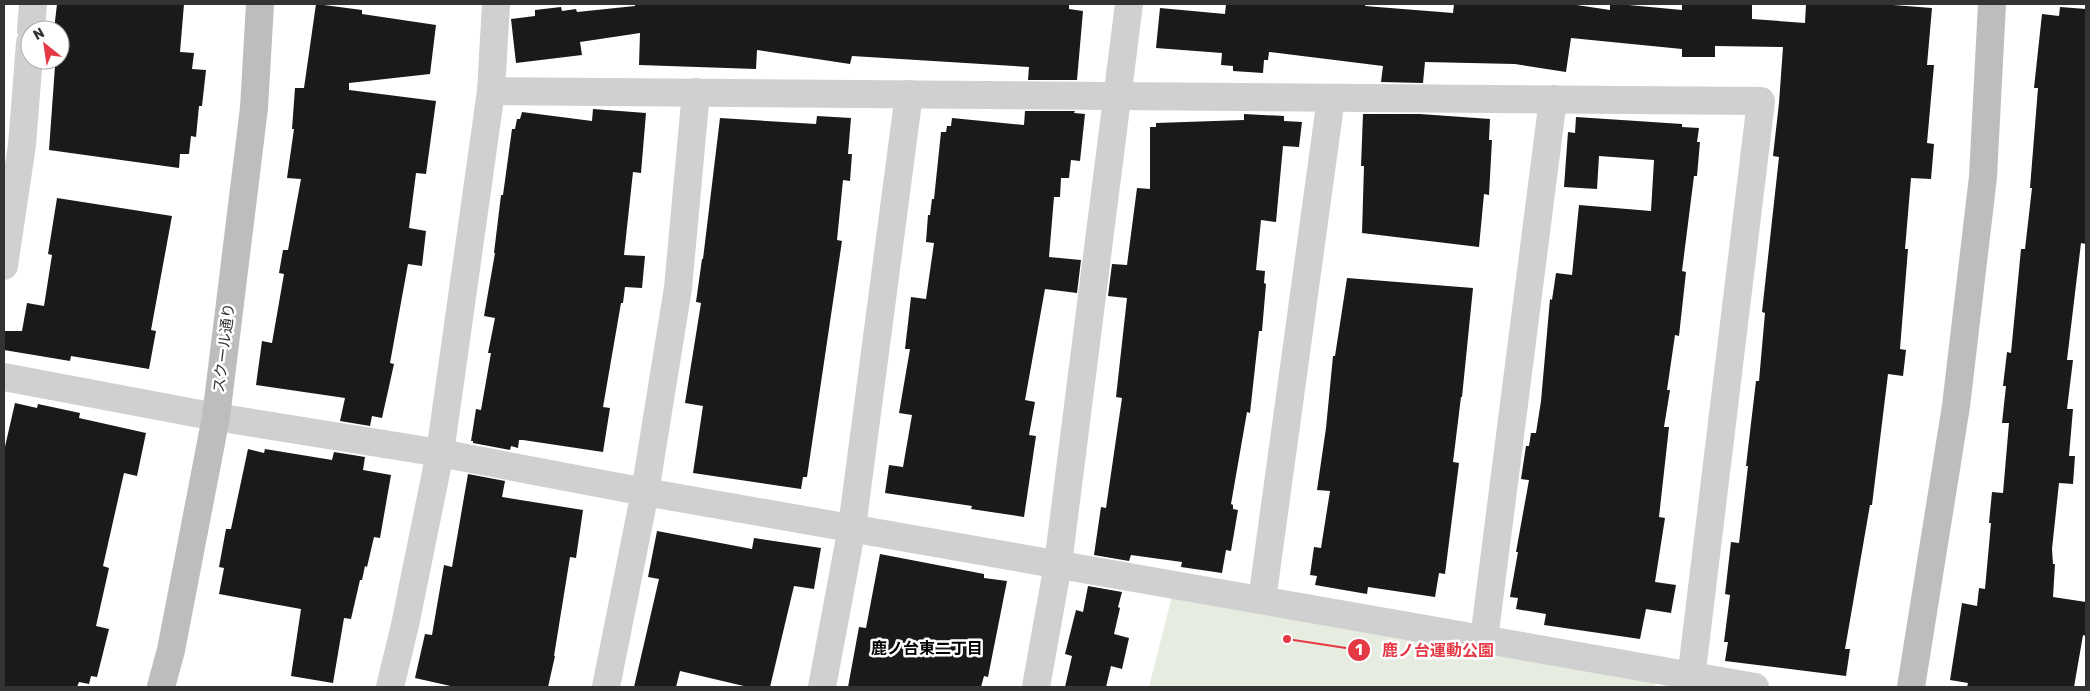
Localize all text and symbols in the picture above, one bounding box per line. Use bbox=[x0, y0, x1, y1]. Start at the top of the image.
north arrow bbox=[20, 20, 70, 70]
text: N bbox=[30, 24, 47, 44]
street label: スクール通り bbox=[210, 302, 238, 394]
callout: 鹿ノ台運動公園 bbox=[1347, 634, 1504, 665]
district label: 鹿ノ台東二丁目 bbox=[871, 639, 983, 658]
text: 1 bbox=[1355, 641, 1363, 659]
text: 鹿ノ台運動公園 bbox=[1382, 641, 1494, 660]

